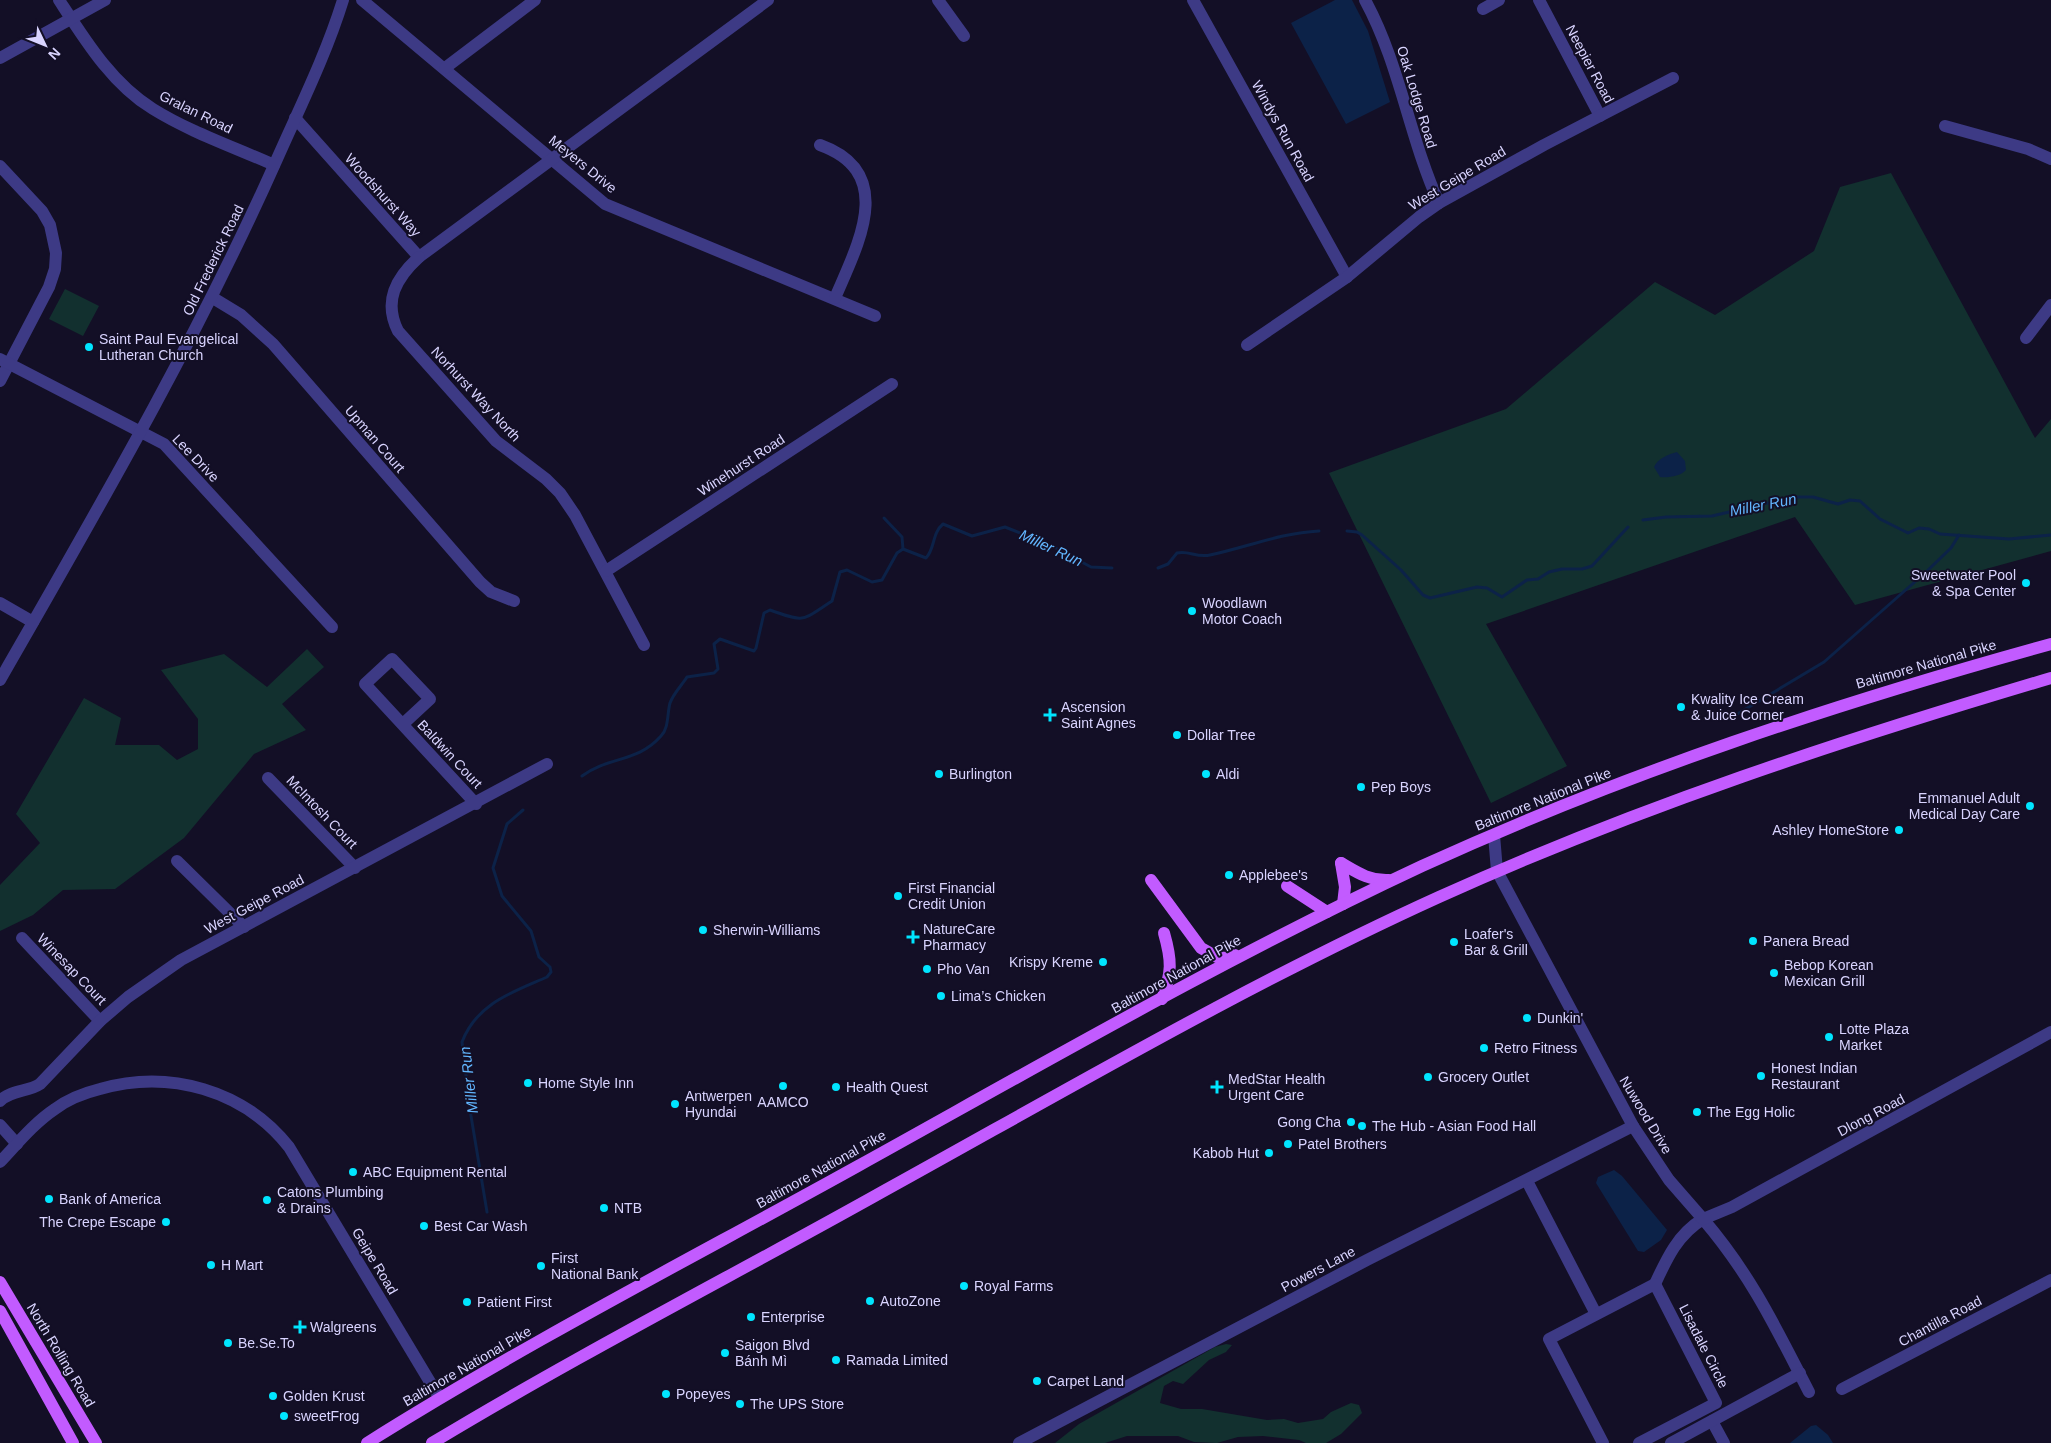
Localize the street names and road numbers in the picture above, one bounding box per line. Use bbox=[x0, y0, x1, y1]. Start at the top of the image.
street label: Neepier Road bbox=[1563, 22, 1617, 106]
street label: Oak Lodge Road bbox=[1394, 44, 1440, 150]
street label: Windys Run Road bbox=[1249, 78, 1317, 184]
street label: Gralan Road bbox=[157, 87, 235, 137]
street label: Meyers Drive bbox=[546, 132, 620, 196]
street label: West Geipe Road bbox=[1406, 143, 1508, 213]
street label: Woodshurst Way bbox=[342, 150, 424, 240]
street label: Old Frederick Road bbox=[179, 202, 247, 318]
street label: Norhurst Way North bbox=[428, 343, 524, 445]
street label: Upman Court bbox=[342, 402, 408, 476]
street label: Lee Drive bbox=[169, 431, 223, 485]
street label: Winehurst Road bbox=[695, 431, 787, 499]
street label: Baltimore National Pike bbox=[1854, 636, 1998, 692]
street label: Baldwin Court bbox=[414, 717, 486, 791]
street label: Baltimore National Pike bbox=[1473, 764, 1614, 834]
street label: McIntosh Court bbox=[283, 772, 361, 852]
street label: West Geipe Road bbox=[202, 871, 306, 937]
street label: Winesap Court bbox=[34, 930, 110, 1008]
street label: Baltimore National Pike bbox=[1108, 932, 1244, 1016]
street label: Nuwood Drive bbox=[1616, 1073, 1676, 1157]
street label: Dlong Road bbox=[1835, 1091, 1907, 1139]
street label: Baltimore National Pike bbox=[753, 1127, 889, 1211]
street label: Geipe Road bbox=[349, 1225, 401, 1297]
street label: Powers Lane bbox=[1278, 1243, 1358, 1295]
street label: Chantilla Road bbox=[1896, 1292, 1984, 1350]
street label: North Rolling Road bbox=[24, 1300, 98, 1410]
street label: Lisadale Circle bbox=[1676, 1301, 1732, 1391]
street label: Baltimore National Pike bbox=[400, 1323, 534, 1409]

